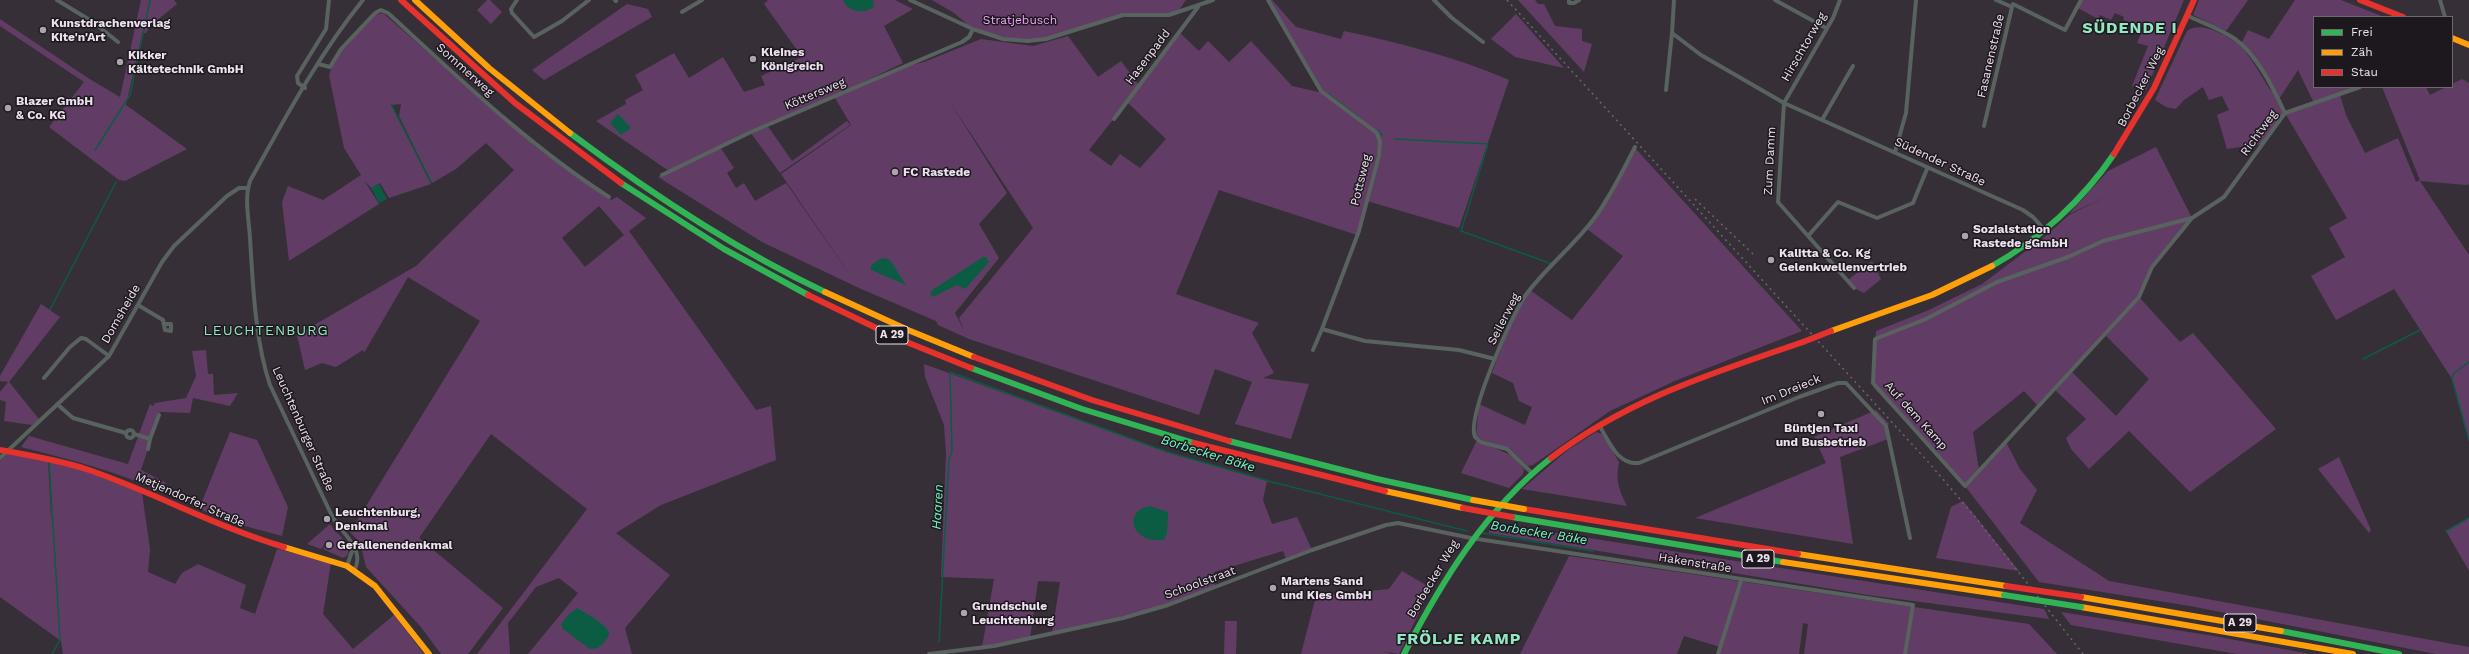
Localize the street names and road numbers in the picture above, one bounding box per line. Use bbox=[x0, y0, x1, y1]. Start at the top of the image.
street label: Hirschtorweg bbox=[1778, 10, 1830, 84]
street label: Fasanenstraße bbox=[1974, 13, 2008, 99]
street label: Hasenpadd bbox=[1123, 26, 1173, 88]
street label: Sommerweg bbox=[433, 40, 497, 100]
street label: Borbecker Weg bbox=[2115, 45, 2167, 129]
street label: Köttersweg bbox=[783, 75, 847, 113]
street label: Richtweg bbox=[2237, 107, 2281, 159]
street label: Zum Damm bbox=[1761, 126, 1779, 196]
street label: Südender Straße bbox=[1892, 135, 1988, 189]
street label: Pottsweg bbox=[1348, 153, 1374, 207]
street label: Domsheide bbox=[98, 282, 144, 346]
street label: Seilerweg bbox=[1485, 291, 1523, 347]
road number: A 29 bbox=[876, 326, 908, 344]
street label: Leuchtenburger Straße bbox=[269, 364, 337, 494]
street label: Im Dreieck bbox=[1759, 372, 1823, 408]
street label: Auf dem Kamp bbox=[1881, 379, 1951, 453]
street label: Metjendorfer Straße bbox=[133, 469, 247, 531]
street label: Borbecker Weg bbox=[1404, 538, 1462, 620]
street label: Hakenstraße bbox=[1657, 550, 1733, 576]
road number: A 29 bbox=[1742, 550, 1774, 568]
street label: Schoolstraat bbox=[1163, 564, 1237, 602]
road number: A 29 bbox=[2224, 614, 2256, 632]

